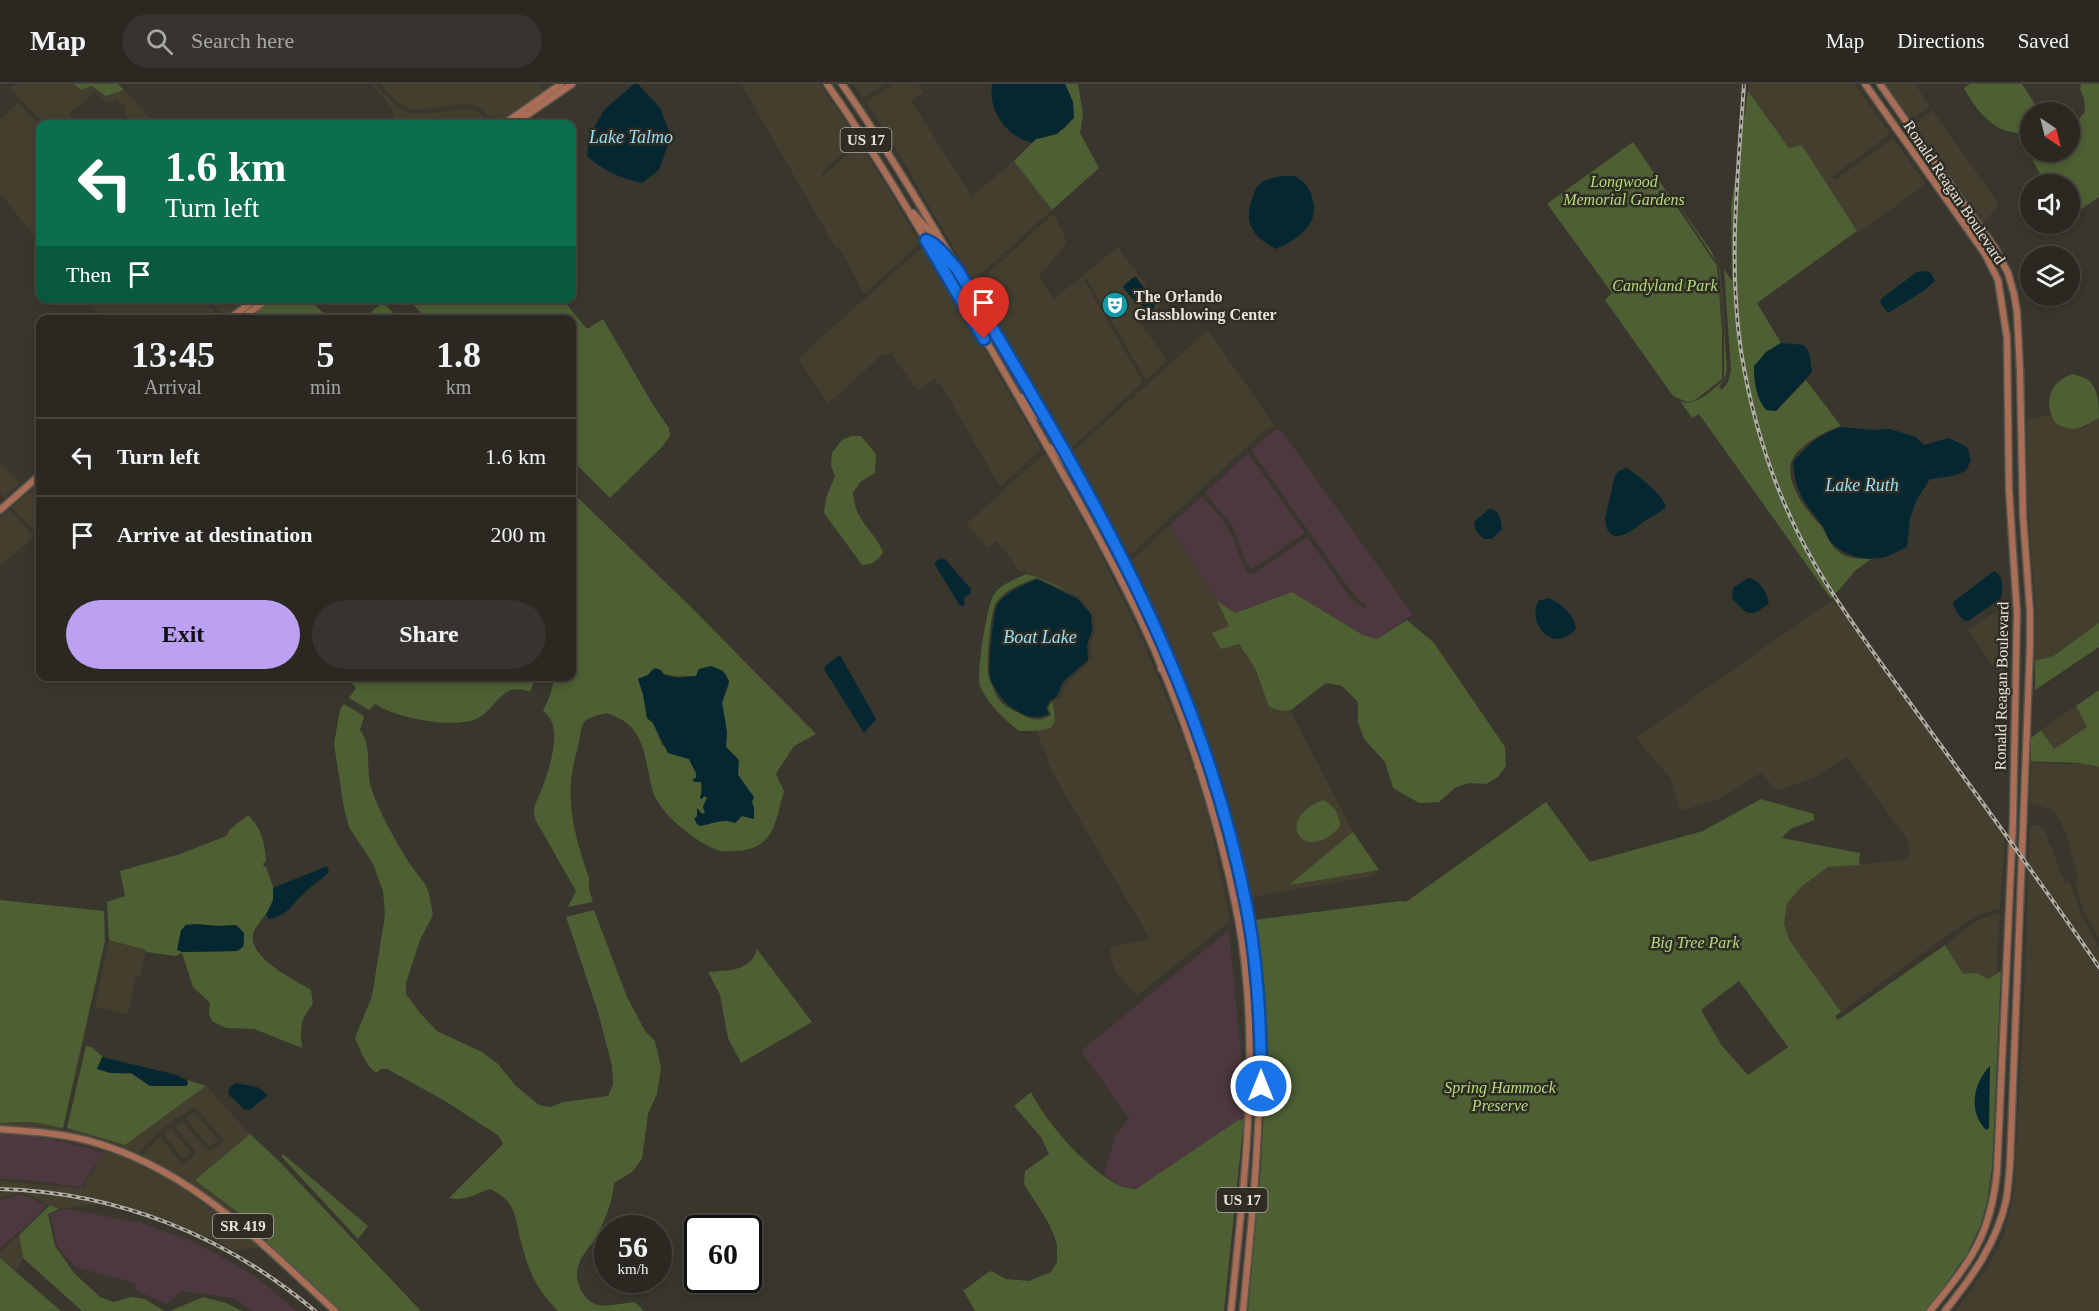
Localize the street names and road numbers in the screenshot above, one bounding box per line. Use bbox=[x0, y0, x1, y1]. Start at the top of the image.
street label: Ronald Reagan Boulevard bbox=[1900, 118, 2009, 268]
road number: US 17 bbox=[840, 128, 892, 152]
street label: Ronald Reagan Boulevard bbox=[1992, 601, 2012, 771]
road number: US 17 bbox=[1216, 1188, 1268, 1212]
road number: SR 419 bbox=[213, 1214, 273, 1238]

